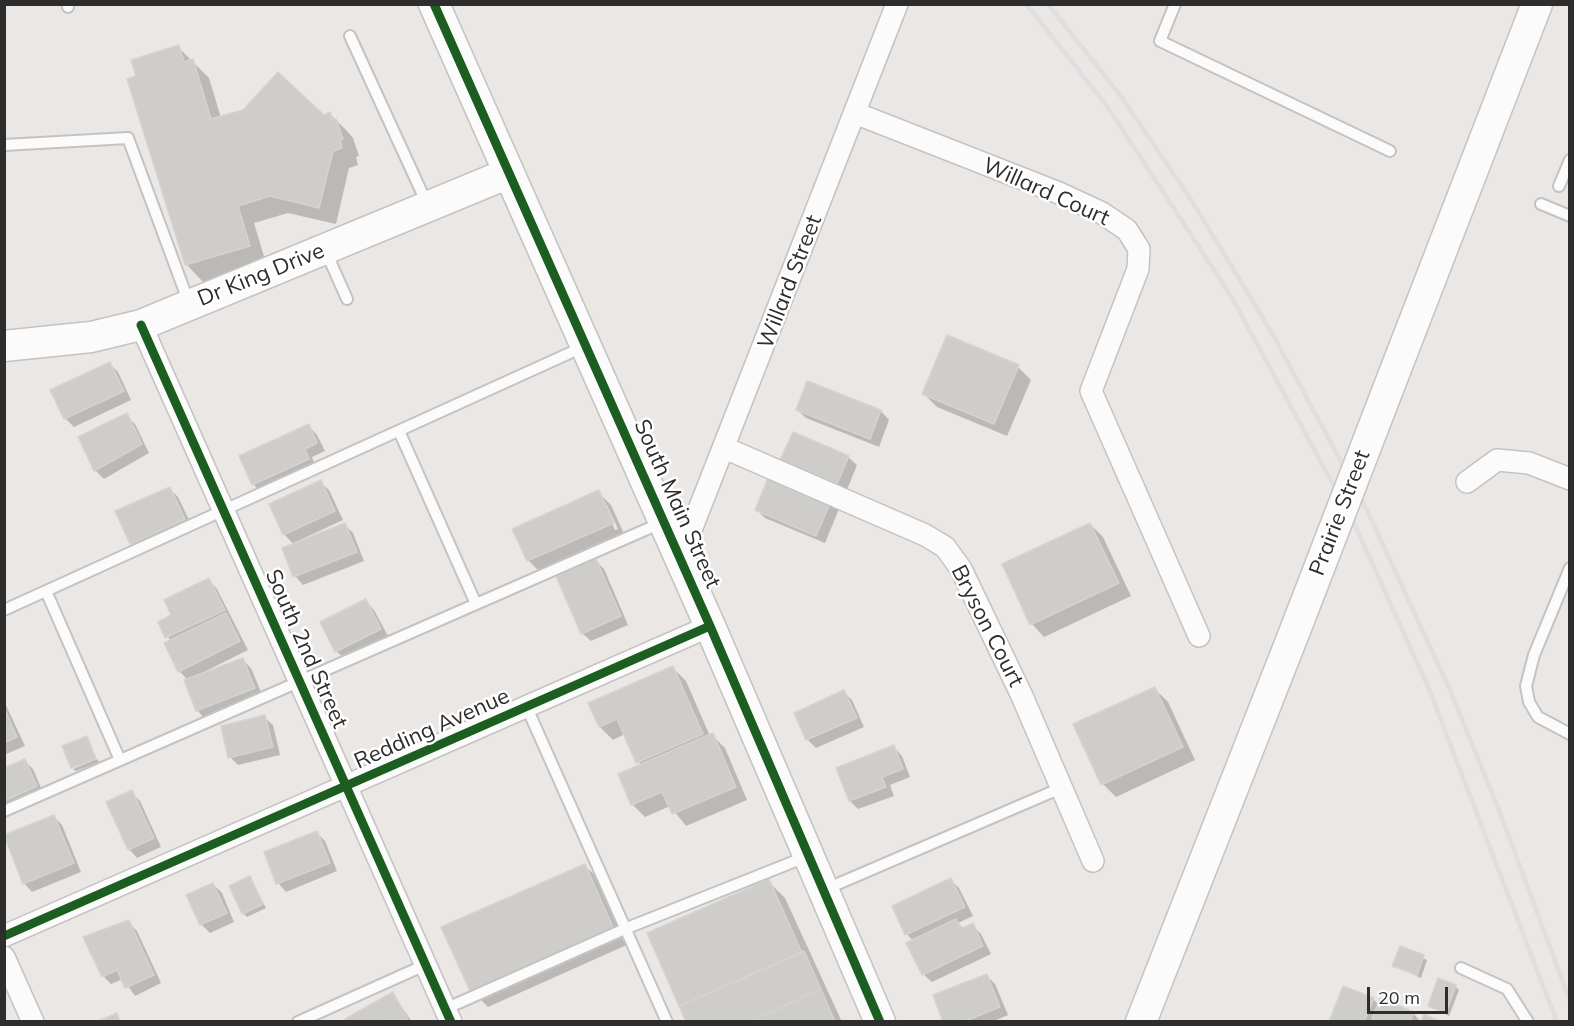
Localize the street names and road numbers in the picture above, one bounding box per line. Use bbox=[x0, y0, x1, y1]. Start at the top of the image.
street label: Willard Court bbox=[979, 152, 1113, 232]
street label: Willard Street bbox=[752, 211, 828, 353]
street label: Dr King Drive bbox=[194, 238, 328, 312]
street label: South Main Street bbox=[628, 415, 726, 593]
street label: Prairie Street bbox=[1304, 447, 1376, 579]
street label: Bryson Court bbox=[945, 561, 1029, 691]
street label: South 2nd Street bbox=[259, 565, 353, 733]
street label: Redding Avenue bbox=[350, 683, 514, 775]

